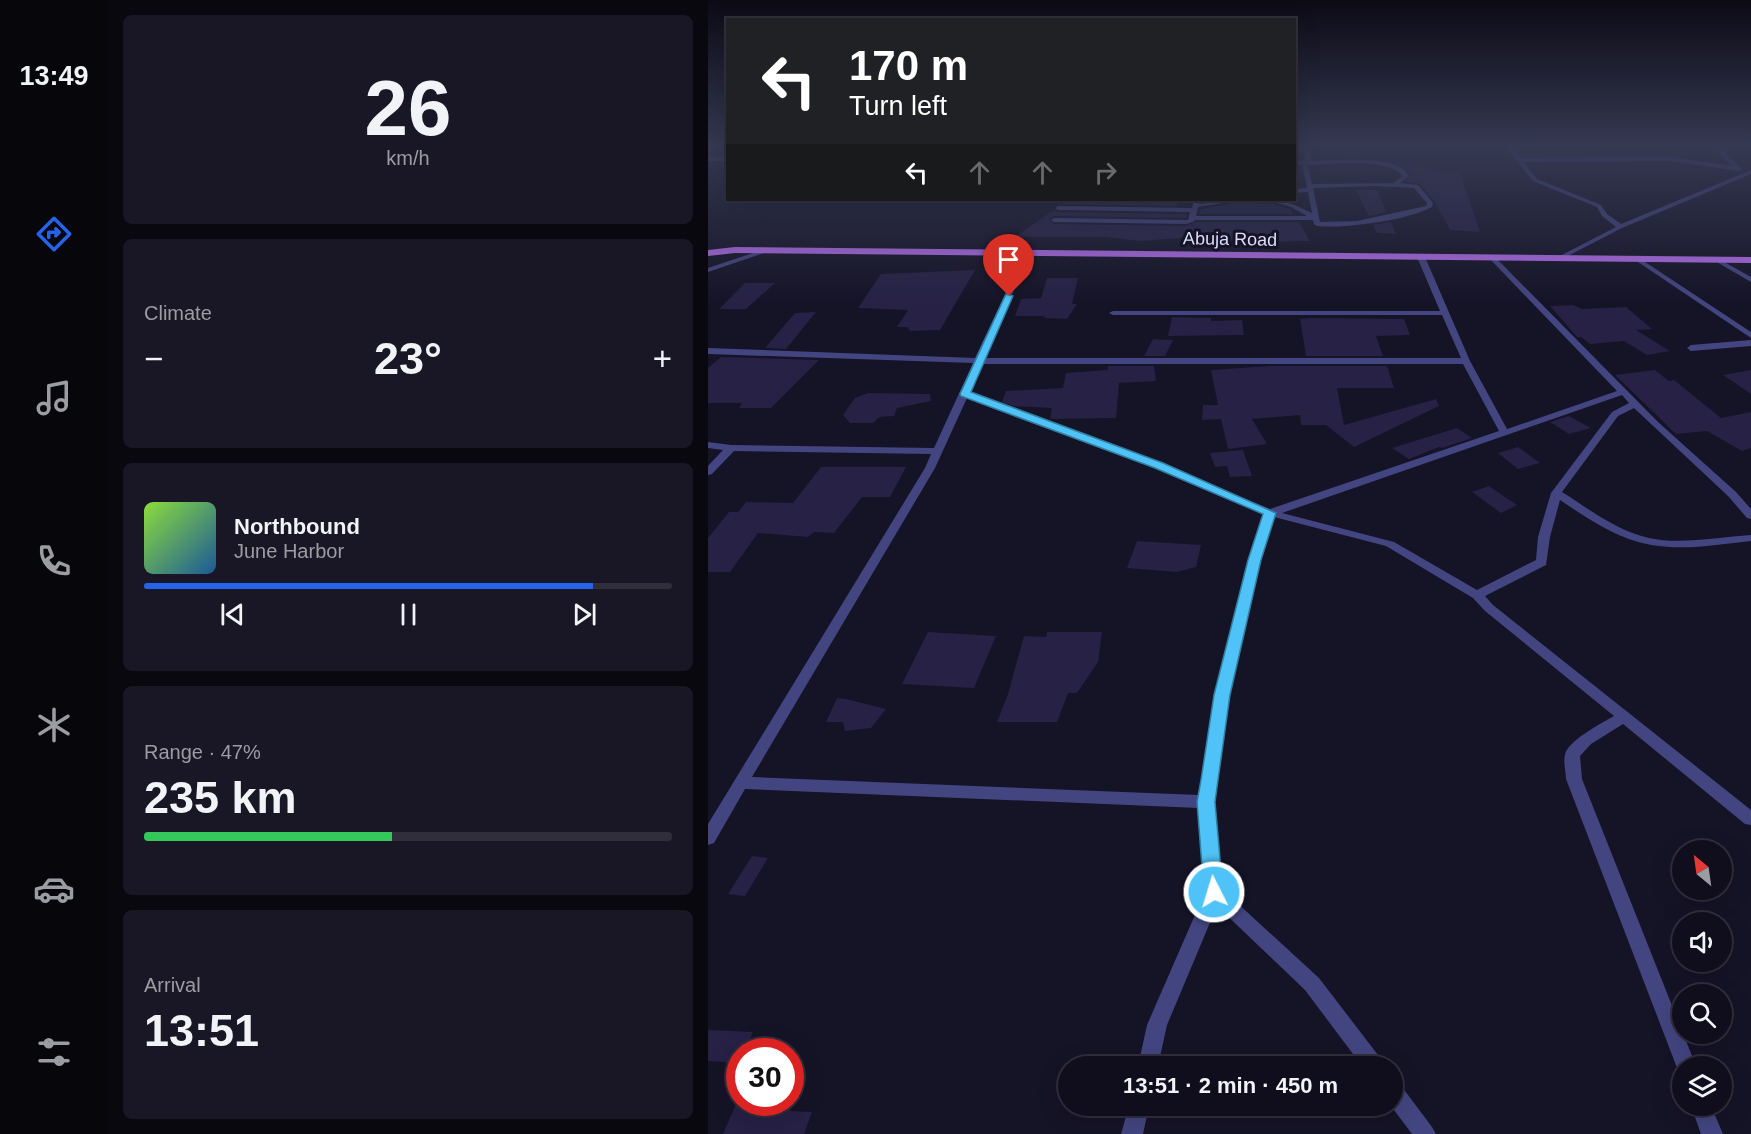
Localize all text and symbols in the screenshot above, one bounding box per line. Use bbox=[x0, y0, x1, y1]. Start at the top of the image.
icon: left bbox=[750, 42, 828, 120]
text: 170 m bbox=[849, 42, 968, 89]
text: 13:49 bbox=[19, 61, 89, 91]
text: 26 bbox=[365, 64, 451, 152]
text: Turn left bbox=[849, 91, 947, 121]
text: km/h bbox=[386, 147, 430, 169]
icon: left bbox=[900, 156, 933, 189]
icon: ahead bbox=[963, 156, 996, 189]
icon: ahead bbox=[1026, 156, 1059, 189]
icon: right bbox=[1089, 156, 1122, 189]
icon: directions bbox=[33, 213, 75, 255]
street label: Abuja Road bbox=[1183, 228, 1277, 250]
pin bbox=[983, 234, 1034, 296]
icon: arrive bbox=[992, 243, 1025, 276]
text: Climate bbox=[144, 302, 212, 324]
text: 23° bbox=[374, 333, 442, 384]
text: − bbox=[144, 340, 163, 377]
text: + bbox=[653, 340, 672, 377]
icon: music bbox=[33, 377, 75, 419]
text: Northbound bbox=[234, 514, 360, 539]
icon: phone bbox=[33, 540, 75, 582]
text: June Harbor bbox=[234, 540, 344, 562]
icon: previous bbox=[216, 598, 249, 631]
icon: pause bbox=[392, 598, 425, 631]
icon: next bbox=[568, 598, 601, 631]
icon: climate bbox=[33, 704, 75, 746]
text: Range · 47% bbox=[144, 741, 261, 763]
text: 235 km bbox=[144, 772, 297, 823]
north arrow bbox=[1672, 840, 1732, 900]
map controls bbox=[1672, 840, 1732, 1116]
position arrow bbox=[1182, 860, 1246, 924]
icon: car bbox=[33, 868, 75, 910]
button: sound bbox=[1672, 912, 1732, 972]
text: Arrival bbox=[144, 974, 201, 996]
button: search bbox=[1672, 984, 1732, 1044]
text: 13:51 bbox=[144, 1005, 259, 1056]
icon: filters bbox=[33, 1031, 75, 1073]
speed limit sign: 30 bbox=[726, 1038, 804, 1116]
button: layers bbox=[1672, 1056, 1732, 1116]
text: 13:51 · 2 min · 450 m bbox=[1123, 1073, 1338, 1098]

